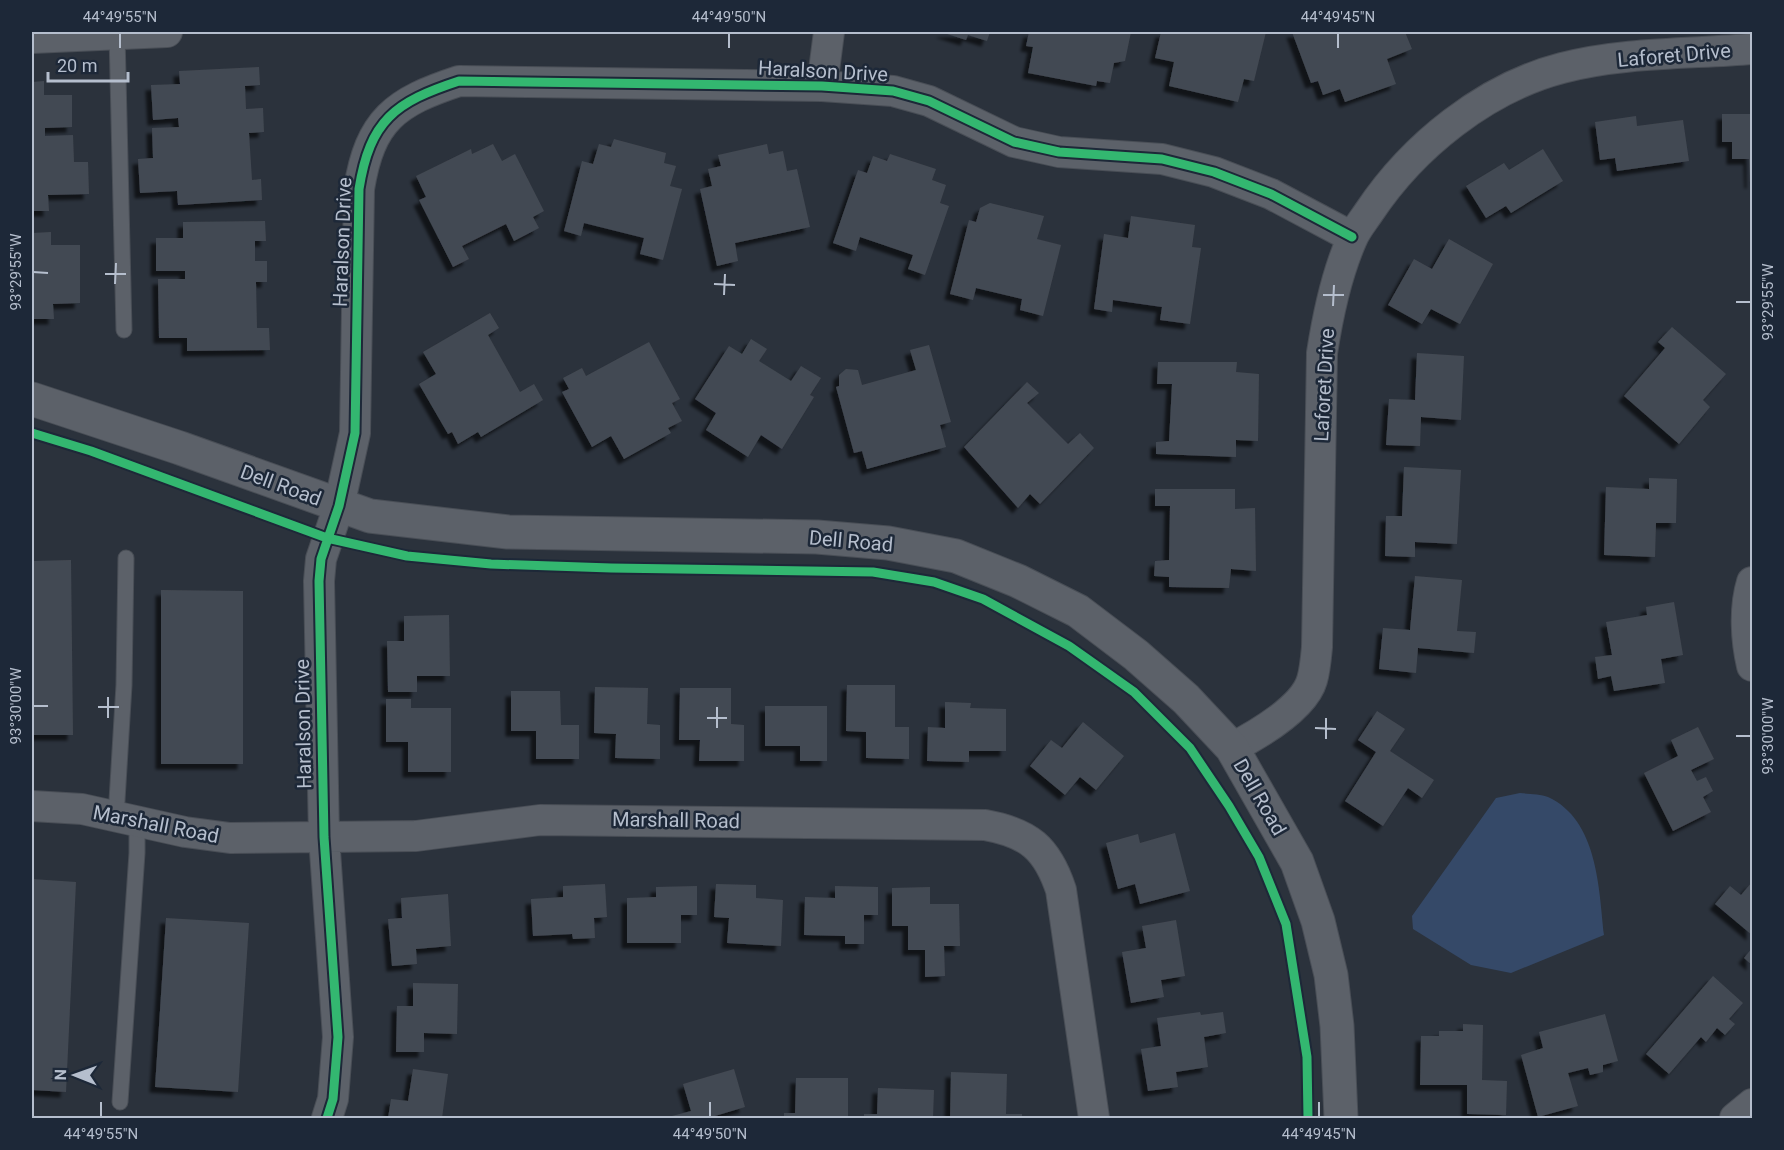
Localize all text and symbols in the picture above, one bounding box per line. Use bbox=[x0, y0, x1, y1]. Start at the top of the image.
text: 44°49'55"N bbox=[83, 8, 157, 26]
text: 44°49'50"N bbox=[692, 8, 766, 26]
text: 44°49'45"N bbox=[1301, 8, 1375, 26]
street label: Laforet Drive bbox=[1616, 38, 1732, 72]
scale bar bbox=[48, 45, 128, 83]
text: 20 m bbox=[57, 55, 97, 76]
street label: Haralson Drive bbox=[757, 56, 889, 86]
street label: Haralson Drive bbox=[328, 177, 356, 307]
text: 93°29'55"W bbox=[7, 234, 25, 310]
text: 93°29'55"W bbox=[1759, 264, 1777, 340]
street label: Laforet Drive bbox=[1309, 328, 1339, 442]
street label: Dell Road bbox=[237, 459, 325, 511]
street label: Dell Road bbox=[808, 525, 894, 557]
street label: Haralson Drive bbox=[290, 659, 316, 789]
text: 93°30'00"W bbox=[7, 668, 25, 744]
text: 93°30'00"W bbox=[1759, 698, 1777, 774]
street label: Dell Road bbox=[1229, 754, 1291, 840]
street label: Marshall Road bbox=[91, 800, 221, 848]
street label: Marshall Road bbox=[612, 807, 740, 833]
north arrow bbox=[45, 1045, 105, 1105]
text: N bbox=[51, 1069, 70, 1081]
text: 44°49'55"N bbox=[64, 1125, 138, 1143]
text: 44°49'50"N bbox=[673, 1125, 747, 1143]
text: 44°49'45"N bbox=[1282, 1125, 1356, 1143]

